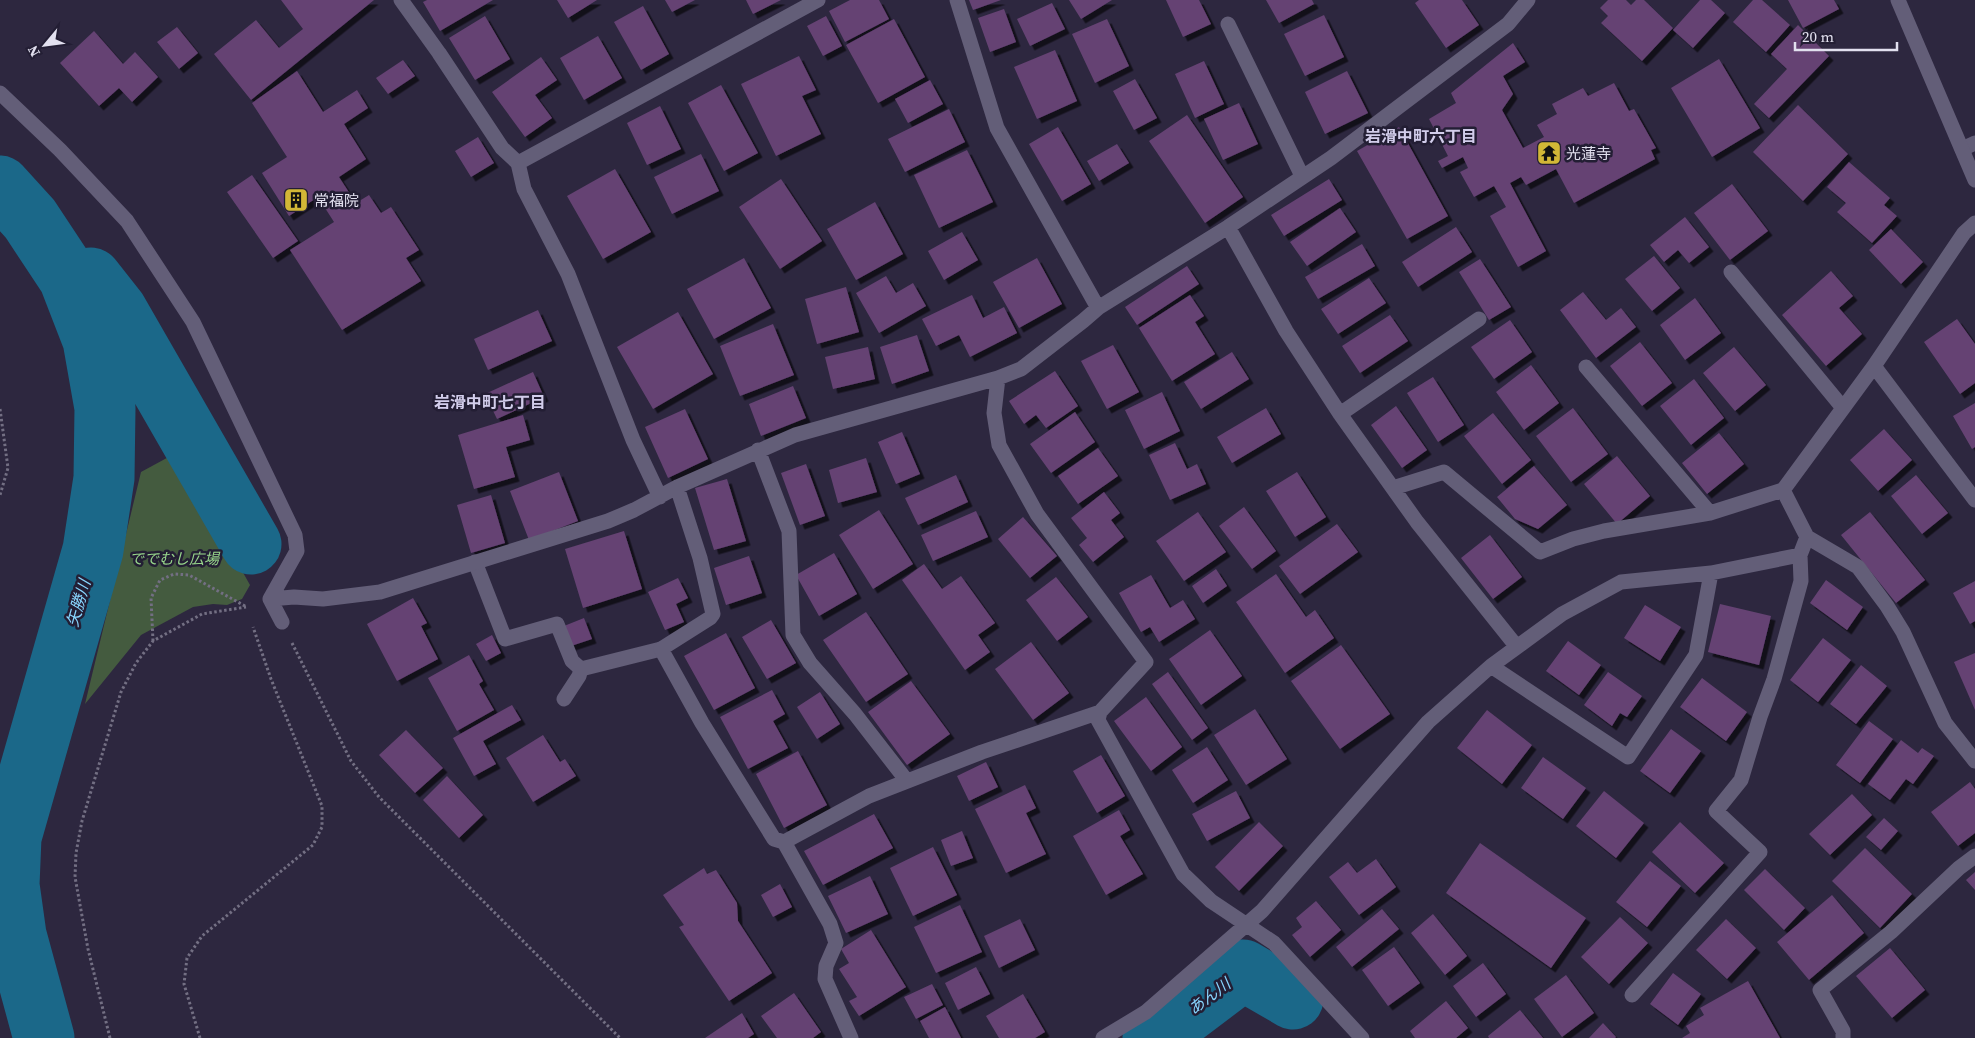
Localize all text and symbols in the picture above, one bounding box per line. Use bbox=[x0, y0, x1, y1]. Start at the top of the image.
north arrow bbox=[20, 20, 70, 70]
scale bar bbox=[1795, 20, 1898, 52]
text: 20 m bbox=[1802, 26, 1834, 47]
text: N bbox=[22, 42, 45, 61]
district label: 岩滑中町六丁目 bbox=[1365, 125, 1477, 147]
temple icon: 光蓮寺 bbox=[1536, 140, 1562, 166]
place label: 光蓮寺 bbox=[1566, 143, 1611, 164]
building icon: 常福院 bbox=[283, 187, 309, 213]
place label: 常福院 bbox=[314, 190, 359, 211]
district label: 岩滑中町七丁目 bbox=[434, 391, 546, 413]
park label: ででむし広場 bbox=[129, 548, 221, 569]
water label: 矢勝川 bbox=[61, 575, 96, 629]
water label: あん川 bbox=[1183, 972, 1236, 1019]

